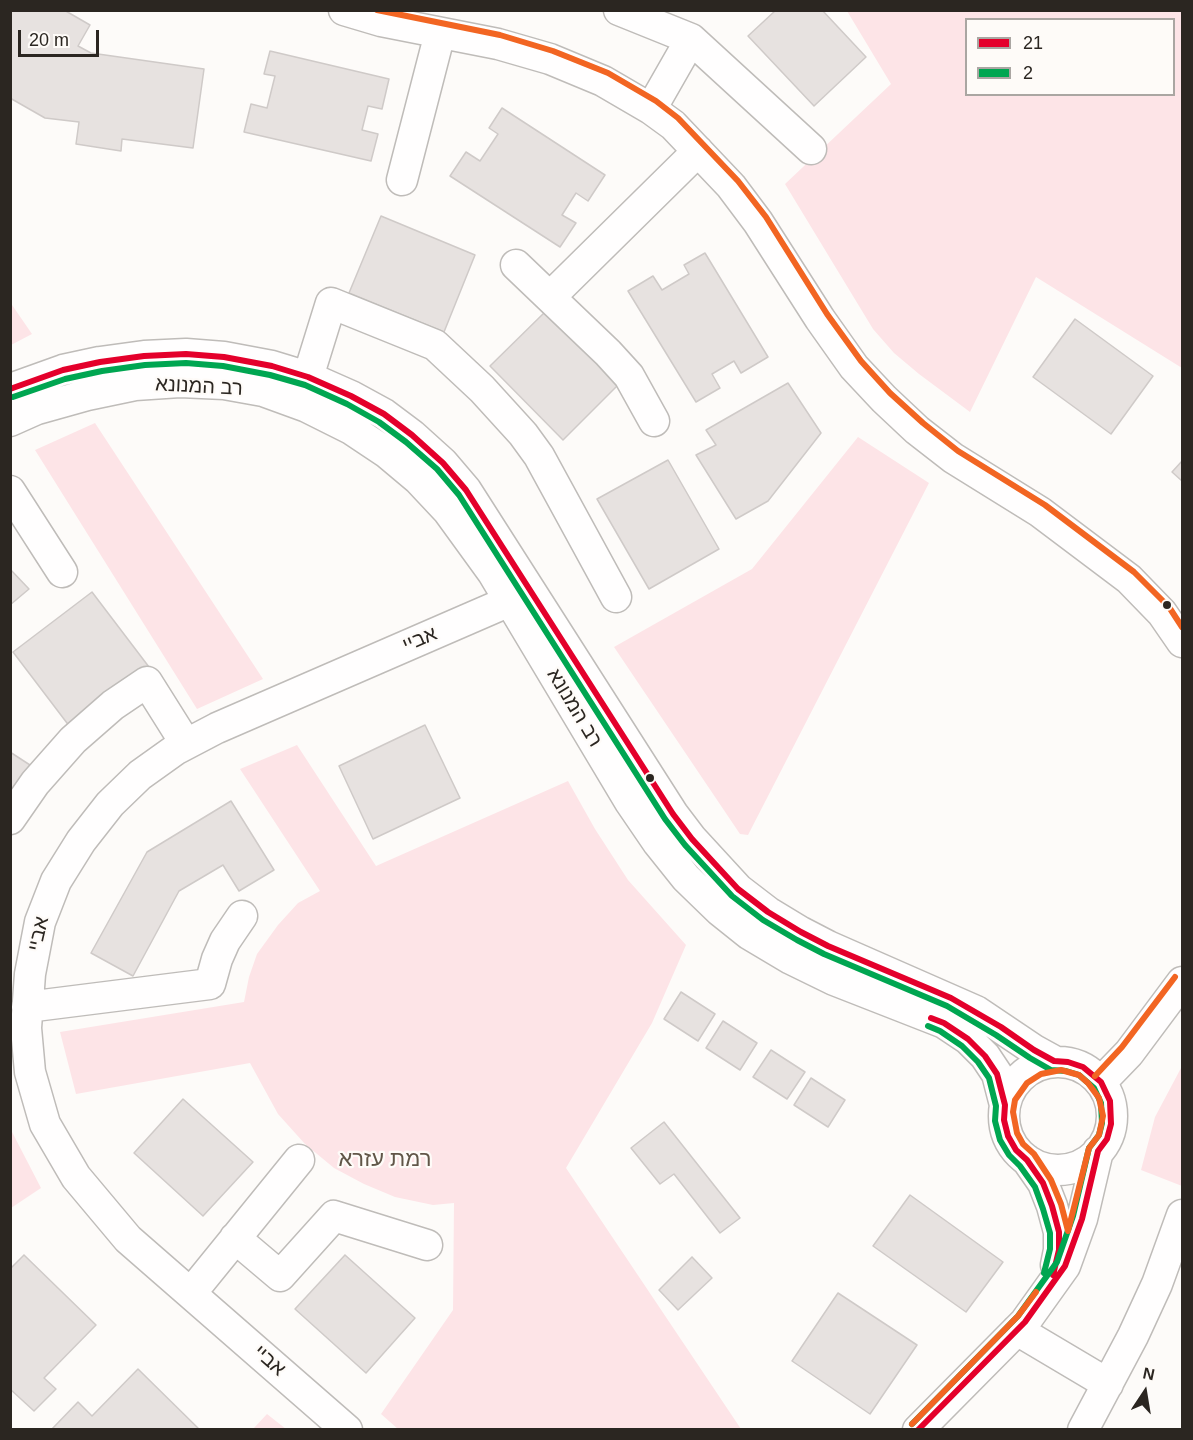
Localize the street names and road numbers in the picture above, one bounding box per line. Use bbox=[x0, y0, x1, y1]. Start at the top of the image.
street label: רב המנונא bbox=[155, 373, 243, 401]
street label: אביי bbox=[399, 622, 441, 658]
street label: רב המנונא bbox=[541, 664, 607, 752]
street label: אביי bbox=[23, 914, 55, 954]
street label: אביי bbox=[248, 1340, 290, 1382]

